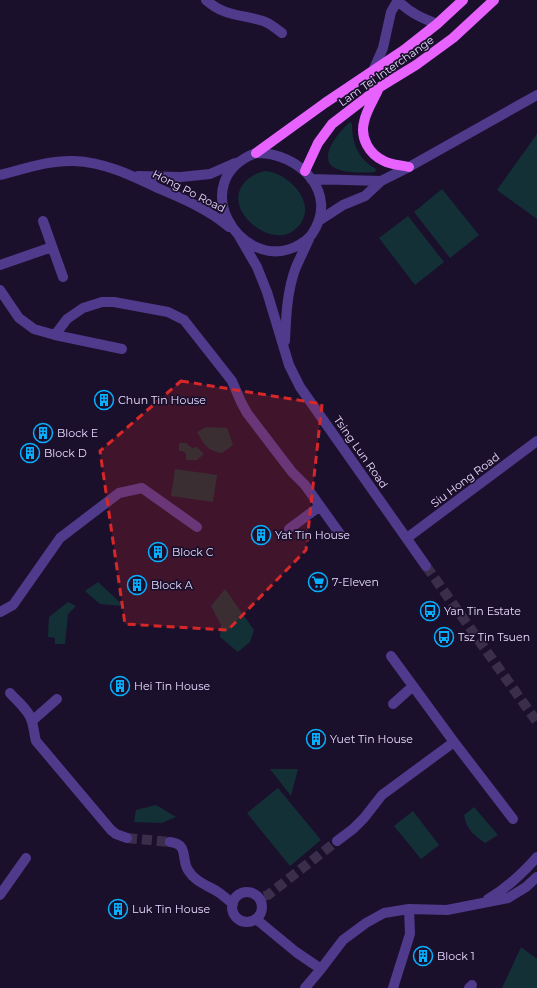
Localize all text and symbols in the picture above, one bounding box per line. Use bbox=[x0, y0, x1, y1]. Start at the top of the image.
street label: Lam Tei Interchange bbox=[336, 33, 437, 109]
street label: Hong Po Road bbox=[150, 167, 228, 215]
building icon: Chun Tin House bbox=[93, 389, 115, 411]
place label: Chun Tin House bbox=[118, 393, 206, 407]
street label: Tsing Lun Road bbox=[331, 413, 391, 491]
building icon: Block E bbox=[32, 422, 54, 444]
place label: Block E bbox=[57, 426, 98, 440]
building icon: Block D bbox=[19, 442, 41, 464]
place label: Block D bbox=[44, 446, 87, 460]
street label: Siu Hong Road bbox=[428, 450, 502, 510]
building icon: Yat Tin House bbox=[250, 524, 272, 546]
place label: Yat Tin House bbox=[275, 528, 350, 542]
building icon: Block C bbox=[147, 541, 169, 563]
place label: Block C bbox=[172, 545, 214, 559]
supermarket icon: 7-Eleven bbox=[307, 571, 329, 593]
building icon: Block A bbox=[126, 574, 148, 596]
place label: 7-Eleven bbox=[332, 575, 379, 589]
place label: Block A bbox=[151, 578, 193, 592]
bus stop icon: Yan Tin Estate bbox=[419, 600, 441, 622]
place label: Yan Tin Estate bbox=[444, 604, 521, 618]
bus stop icon: Tsz Tin Tsuen bbox=[433, 626, 455, 648]
place label: Tsz Tin Tsuen bbox=[458, 630, 530, 644]
building icon: Hei Tin House bbox=[109, 675, 131, 697]
place label: Hei Tin House bbox=[134, 679, 211, 693]
building icon: Yuet Tin House bbox=[305, 728, 327, 750]
place label: Yuet Tin House bbox=[330, 732, 413, 746]
building icon: Luk Tin House bbox=[107, 898, 129, 920]
place label: Luk Tin House bbox=[132, 902, 210, 916]
building icon: Block 1 bbox=[412, 945, 434, 967]
place label: Block 1 bbox=[437, 949, 475, 963]

